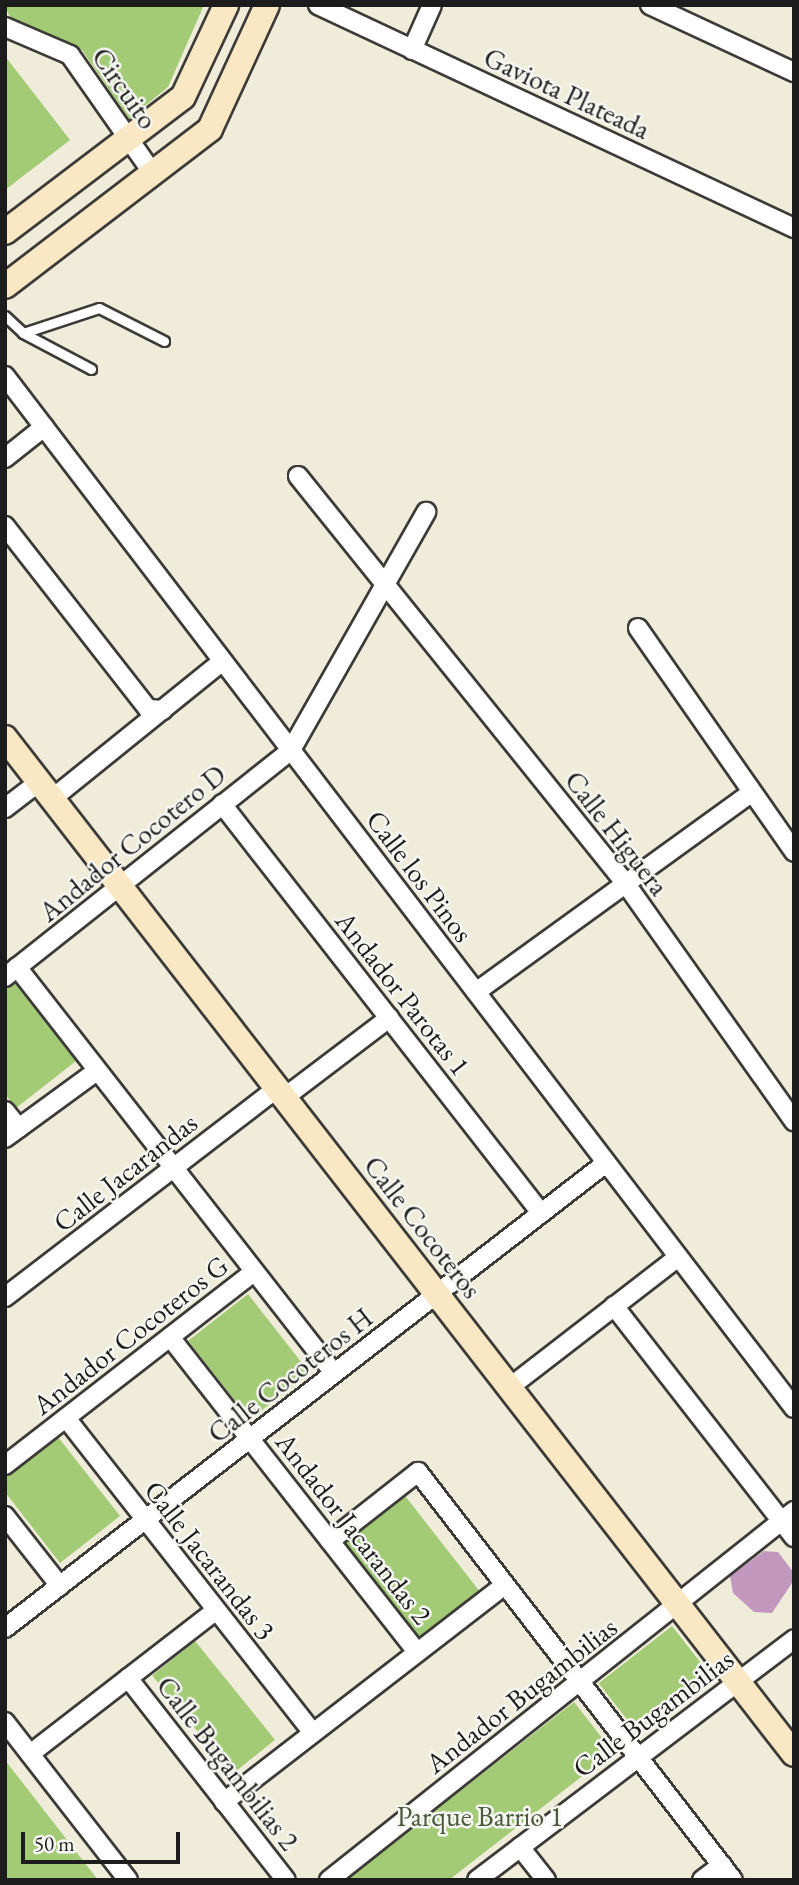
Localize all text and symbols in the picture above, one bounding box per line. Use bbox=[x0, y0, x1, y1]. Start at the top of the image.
street label: Gaviota Plateada bbox=[479, 40, 655, 146]
street label: Circuito bbox=[85, 41, 165, 135]
street label: Andador Cocotero D bbox=[32, 757, 232, 929]
street label: Calle Higuera bbox=[558, 764, 676, 902]
street label: Calle los Pinos bbox=[360, 804, 480, 948]
street label: Andador Parotas 1 bbox=[329, 904, 477, 1082]
street label: Calle Jacarandas bbox=[46, 1105, 204, 1239]
street label: Calle Cocoteros bbox=[357, 1149, 489, 1305]
street label: Andador Cocoteros G bbox=[26, 1248, 234, 1422]
street label: Calle Cocoteros H bbox=[201, 1300, 379, 1450]
street label: Andador Jacarandas 2 bbox=[269, 1425, 439, 1631]
street label: Calle Jacarandas 3 bbox=[137, 1474, 283, 1646]
street label: Andador Bugambilias bbox=[419, 1610, 623, 1780]
street label: Calle Bugambilias bbox=[566, 1642, 740, 1784]
street label: Calle Bugambilias 2 bbox=[150, 1669, 306, 1857]
park label: Parque Barrio 1 bbox=[397, 1799, 563, 1833]
scale bar bbox=[24, 1818, 184, 1862]
text: 50 m bbox=[34, 1830, 75, 1857]

